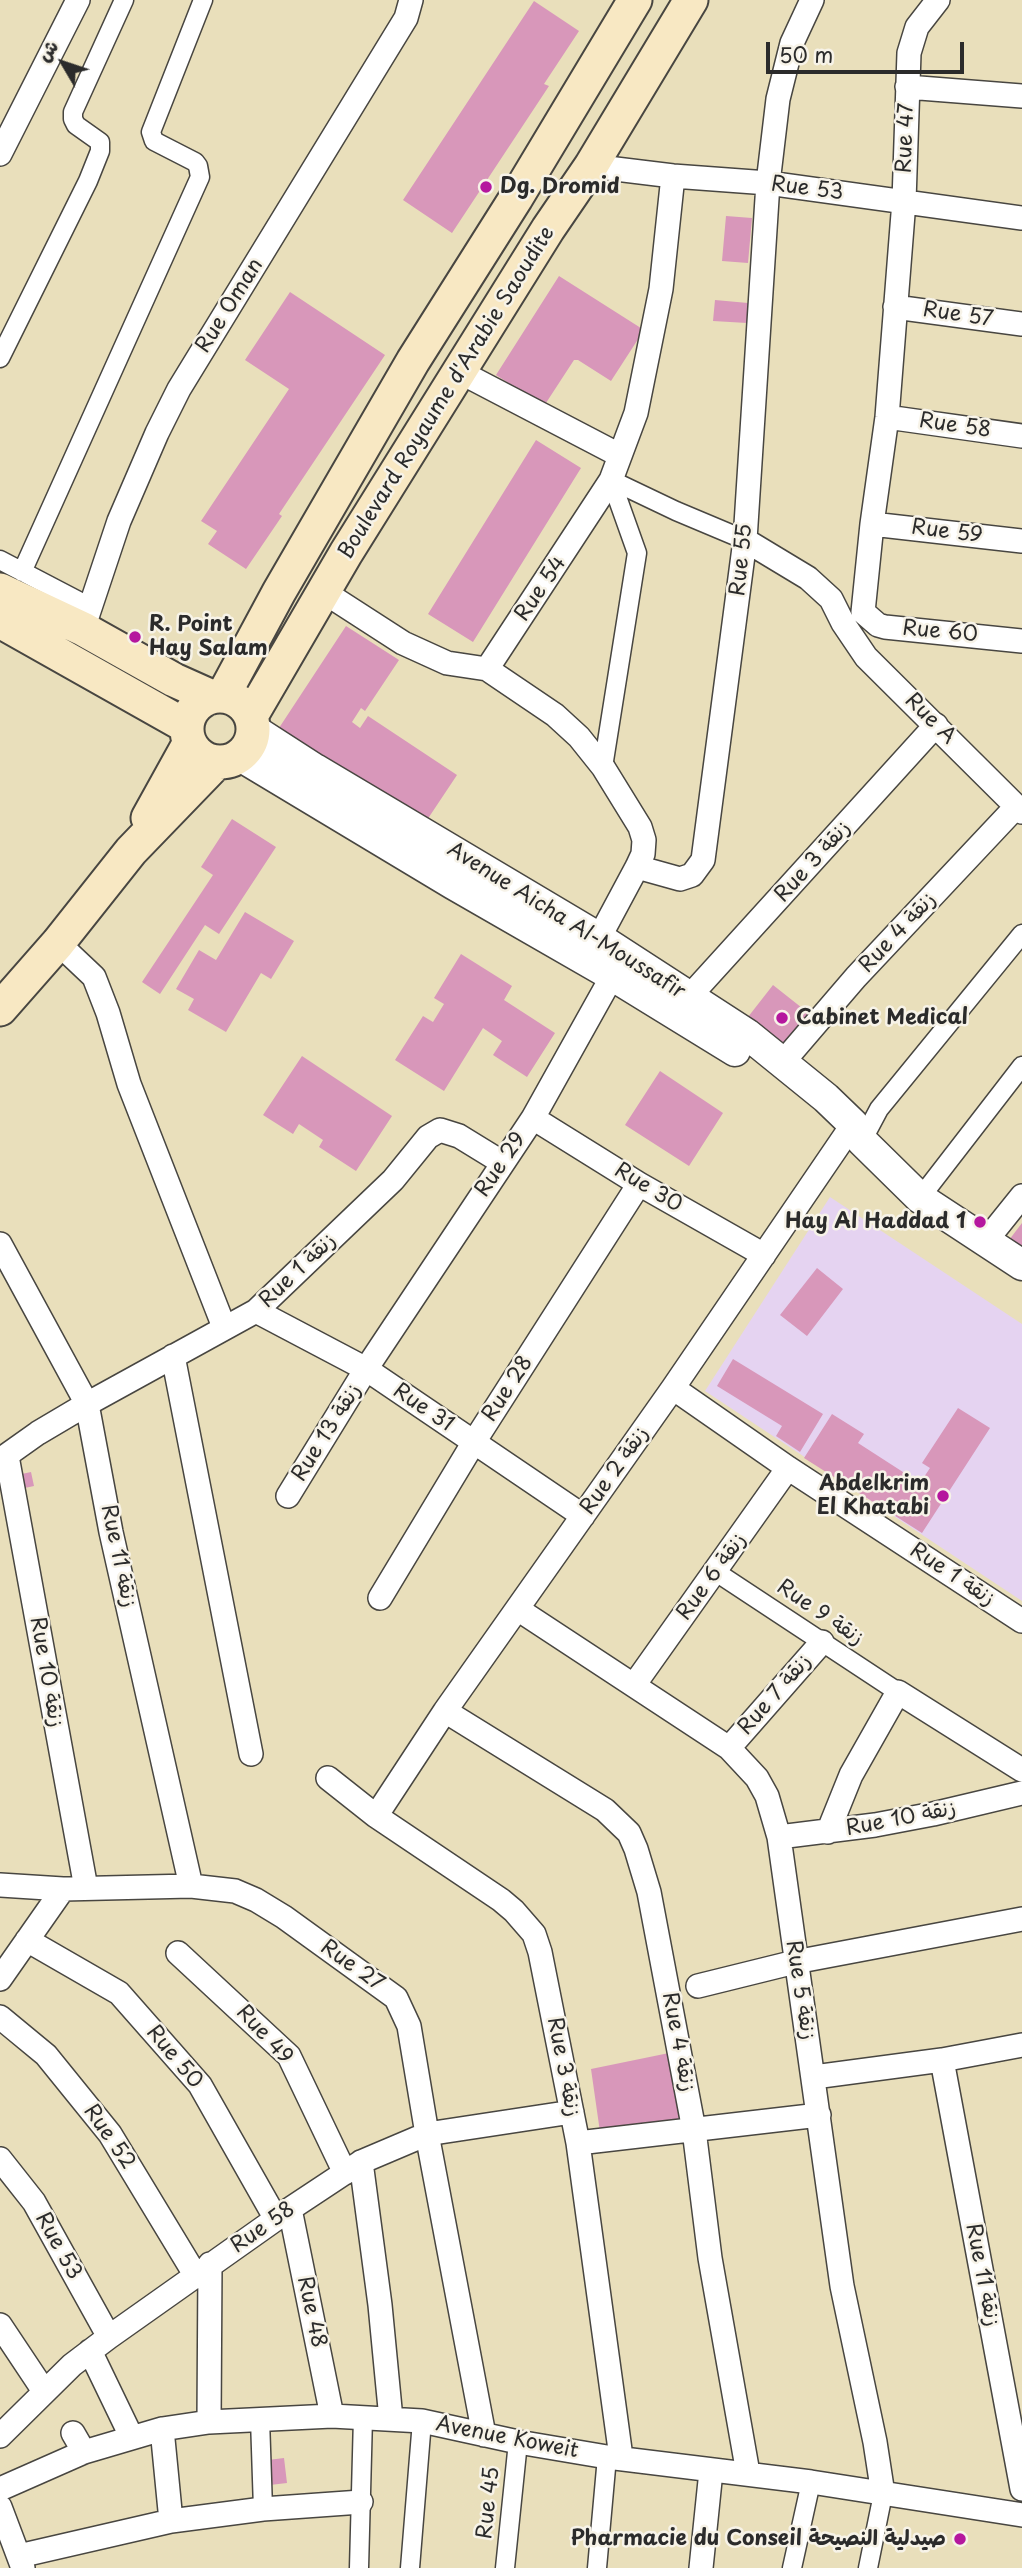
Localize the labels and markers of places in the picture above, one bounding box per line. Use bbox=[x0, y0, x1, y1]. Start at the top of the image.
place label: Dg. Dromid bbox=[500, 174, 620, 200]
marker: Dg. Dromid bbox=[478, 179, 494, 195]
place label: R. Point Hay Salam bbox=[149, 612, 268, 662]
marker: R. Point Hay Salam bbox=[127, 629, 143, 645]
place label: Cabinet Medical bbox=[796, 1005, 968, 1031]
marker: Cabinet Medical bbox=[774, 1010, 790, 1026]
place label: Hay Al Haddad 1 bbox=[785, 1209, 966, 1235]
marker: Hay Al Haddad 1 bbox=[972, 1214, 988, 1230]
place label: Abdelkrim El Khatabi bbox=[817, 1471, 929, 1521]
marker: Abdelkrim El Khatabi bbox=[935, 1488, 951, 1504]
place label: Pharmacie du Conseil صيدلية النصيحة bbox=[571, 2526, 946, 2552]
marker: Pharmacie du Conseil صيدلية النصيحة bbox=[952, 2531, 968, 2547]

